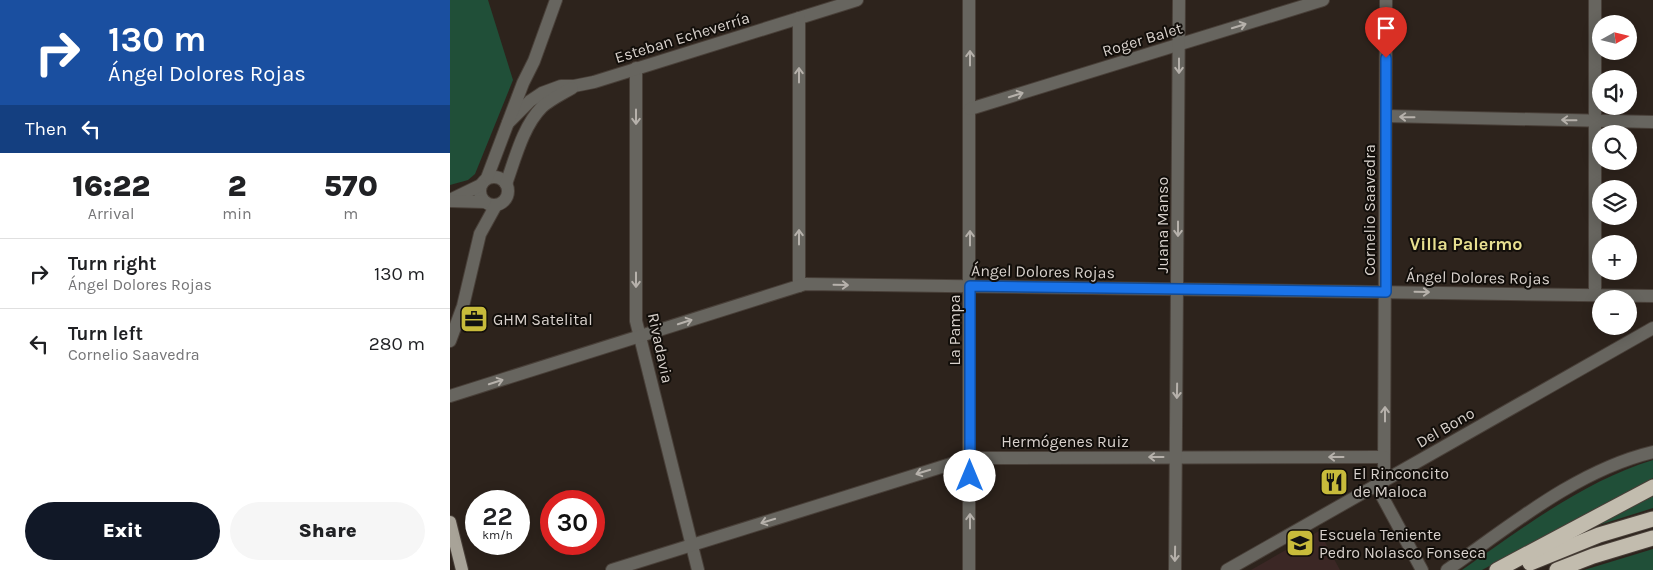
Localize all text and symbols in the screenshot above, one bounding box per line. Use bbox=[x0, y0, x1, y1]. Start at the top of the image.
pin bbox=[1365, 7, 1407, 58]
street label: Esteban Echeverría bbox=[612, 8, 752, 67]
icon: arrive bbox=[1372, 14, 1400, 42]
north arrow bbox=[1592, 15, 1638, 60]
map controls bbox=[1592, 15, 1637, 335]
street label: Roger Balet bbox=[1100, 18, 1185, 61]
text: 130 m bbox=[108, 19, 206, 60]
icon: right bbox=[25, 20, 90, 85]
one-way arrow bbox=[1230, 21, 1246, 31]
one-way arrow bbox=[965, 50, 975, 66]
one-way arrow bbox=[1174, 58, 1184, 74]
text: Ángel Dolores Rojas bbox=[108, 61, 306, 87]
one-way arrow bbox=[794, 67, 804, 83]
button: sound bbox=[1592, 70, 1637, 115]
one-way arrow bbox=[1008, 89, 1024, 99]
one-way arrow bbox=[631, 108, 641, 125]
one-way arrow bbox=[1399, 112, 1416, 122]
icon: left bbox=[77, 115, 105, 143]
one-way arrow bbox=[1562, 115, 1578, 125]
text: Then bbox=[25, 118, 67, 140]
button: search bbox=[1592, 125, 1637, 170]
street label: Cornelio Saavedra bbox=[1360, 144, 1379, 276]
text: 16:22 bbox=[72, 168, 150, 204]
text: 2 bbox=[228, 168, 246, 204]
text: 570 bbox=[324, 168, 378, 204]
street label: Juana Manso bbox=[1153, 177, 1172, 273]
button: layers bbox=[1592, 180, 1637, 225]
text: Arrival bbox=[88, 204, 135, 223]
text: min bbox=[222, 204, 252, 223]
text: m bbox=[343, 204, 358, 223]
one-way arrow bbox=[1173, 220, 1183, 236]
one-way arrow bbox=[794, 229, 804, 246]
one-way arrow bbox=[965, 230, 975, 246]
district label: Villa Palermo bbox=[1409, 233, 1523, 255]
button: + bbox=[1592, 235, 1637, 280]
text: Turn right bbox=[68, 253, 157, 275]
icon: right bbox=[25, 260, 53, 288]
street label: Ángel Dolores Rojas bbox=[971, 261, 1115, 282]
text: 130 m bbox=[374, 263, 425, 285]
street label: Ángel Dolores Rojas bbox=[1406, 267, 1550, 288]
one-way arrow bbox=[631, 271, 641, 287]
text: Ángel Dolores Rojas bbox=[68, 275, 212, 294]
one-way arrow bbox=[833, 280, 849, 289]
one-way arrow bbox=[1413, 288, 1429, 297]
button: − bbox=[1592, 290, 1637, 335]
street label: La Pampa bbox=[945, 295, 964, 365]
office icon: GHM Satelital bbox=[459, 304, 489, 334]
place label: GHM Satelital bbox=[493, 310, 593, 329]
street label: Rivadavia bbox=[644, 311, 677, 385]
one-way arrow bbox=[676, 317, 692, 326]
text: Turn left bbox=[68, 323, 143, 345]
icon: left bbox=[25, 330, 53, 358]
text: 280 m bbox=[369, 333, 425, 355]
text: Cornelio Saavedra bbox=[68, 345, 200, 364]
one-way arrow bbox=[488, 376, 504, 386]
one-way arrow bbox=[1172, 382, 1182, 399]
street label: Del Bono bbox=[1413, 403, 1478, 452]
one-way arrow bbox=[1380, 407, 1390, 423]
street label: Hermógenes Ruiz bbox=[1001, 432, 1129, 451]
position arrow bbox=[943, 449, 995, 501]
one-way arrow bbox=[1148, 452, 1164, 462]
one-way arrow bbox=[1328, 452, 1344, 462]
place label: El Rinconcito de Maloca bbox=[1353, 464, 1449, 501]
restaurant icon: El Rinconcito de Maloca bbox=[1319, 467, 1349, 497]
one-way arrow bbox=[916, 468, 932, 478]
speed limit sign: 30 bbox=[540, 490, 605, 555]
button: Exit bbox=[25, 502, 220, 560]
button: Share bbox=[230, 502, 425, 560]
text: 22 bbox=[482, 502, 513, 531]
one-way arrow bbox=[965, 514, 975, 530]
one-way arrow bbox=[761, 517, 777, 526]
place label: Escuela Teniente Pedro Nolasco Fonseca bbox=[1319, 525, 1486, 562]
text: km/h bbox=[482, 528, 513, 542]
school or university icon: Escuela Teniente Pedro Nolasco Fonseca bbox=[1285, 528, 1315, 558]
one-way arrow bbox=[1170, 545, 1180, 561]

